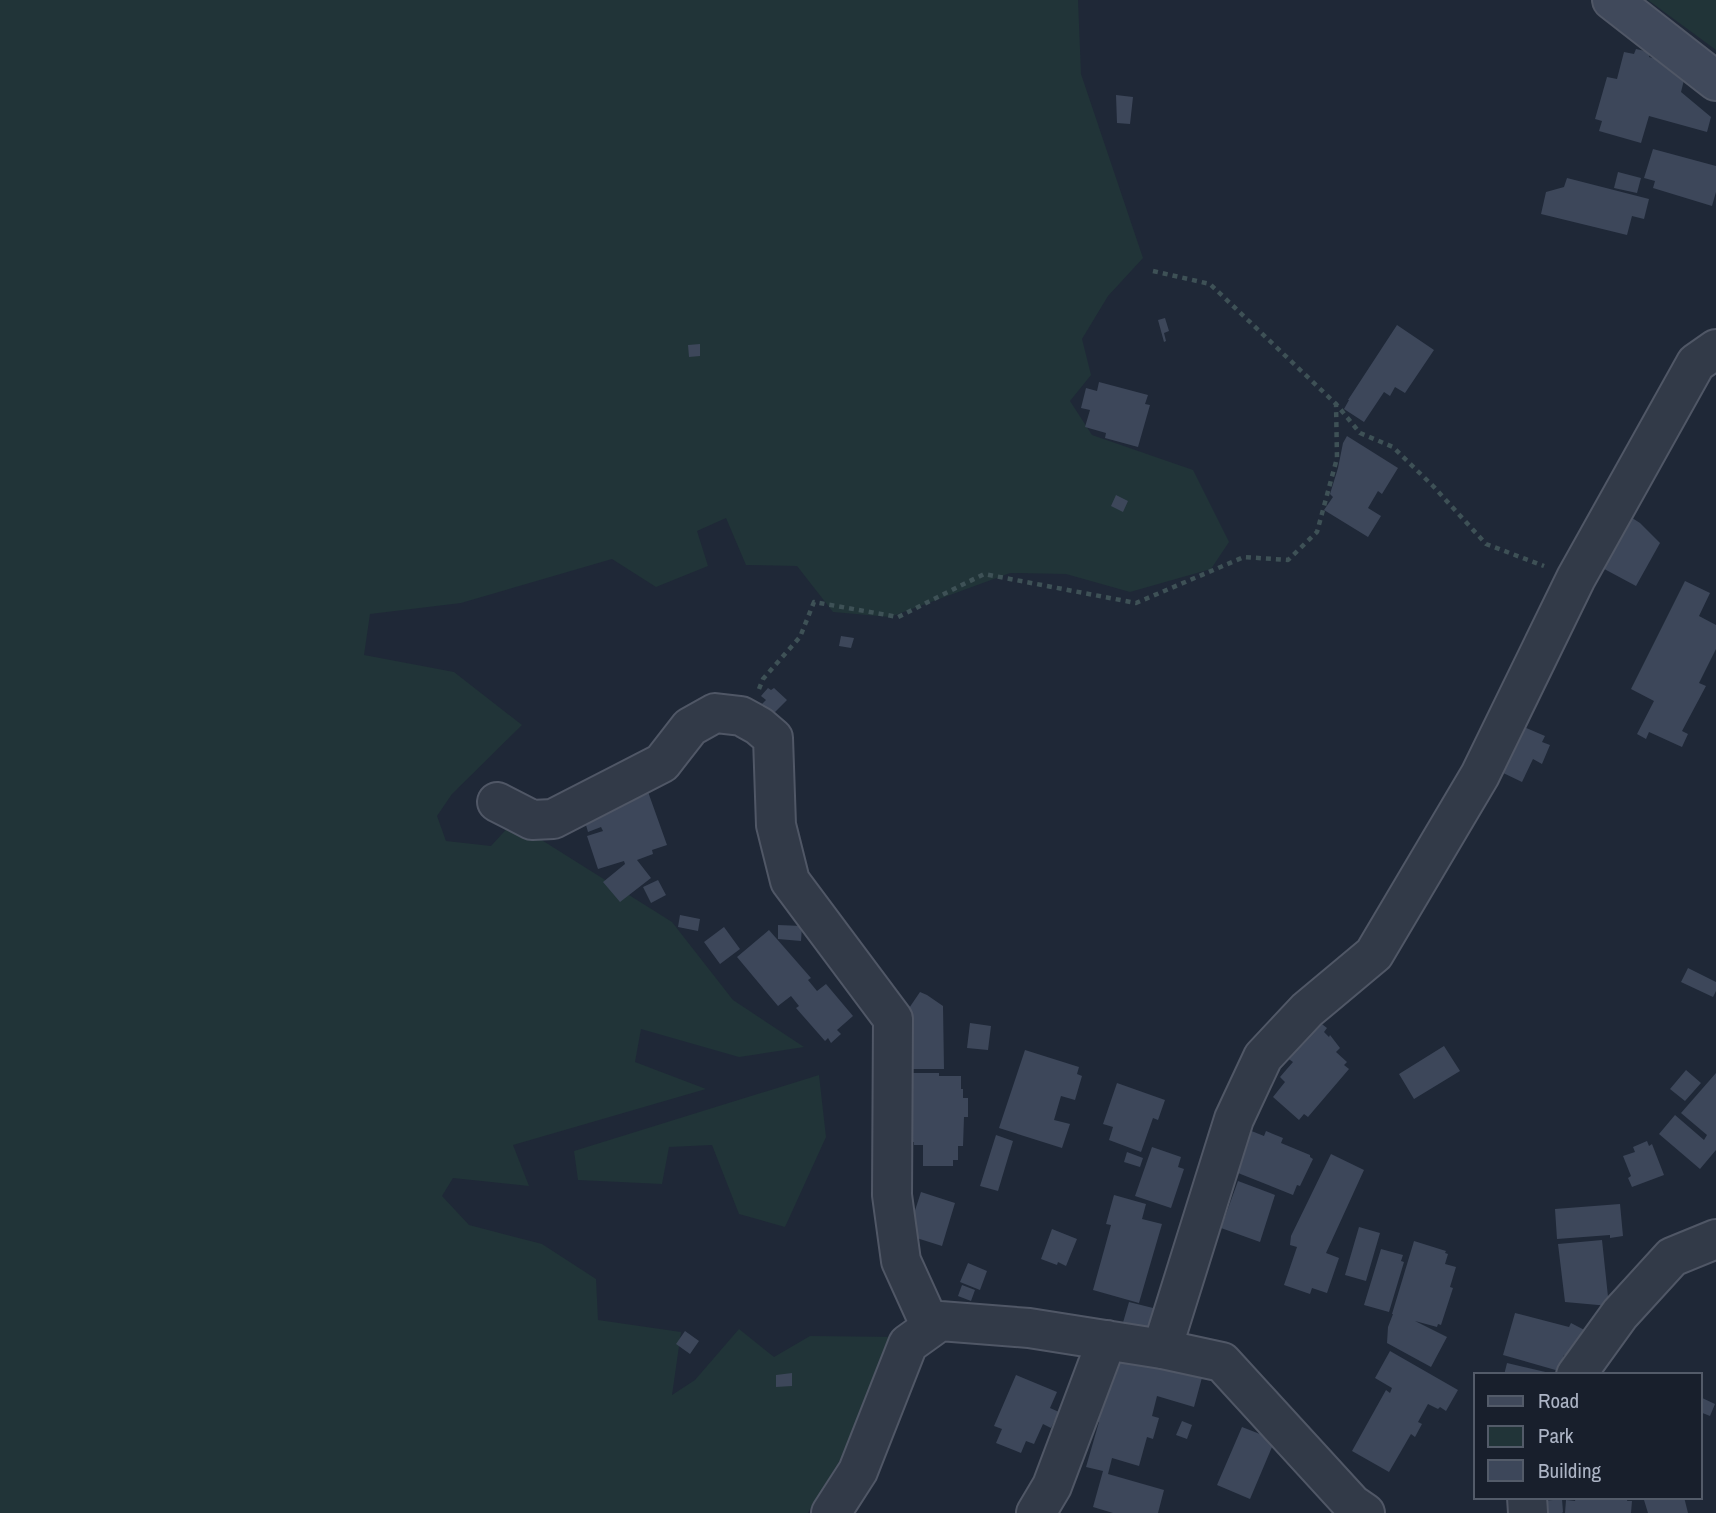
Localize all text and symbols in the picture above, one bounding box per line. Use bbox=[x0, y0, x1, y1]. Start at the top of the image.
legend bbox=[1474, 1373, 1702, 1499]
text: Road bbox=[1538, 1386, 1579, 1415]
text: Park bbox=[1538, 1421, 1574, 1450]
text: Building bbox=[1538, 1456, 1602, 1485]

